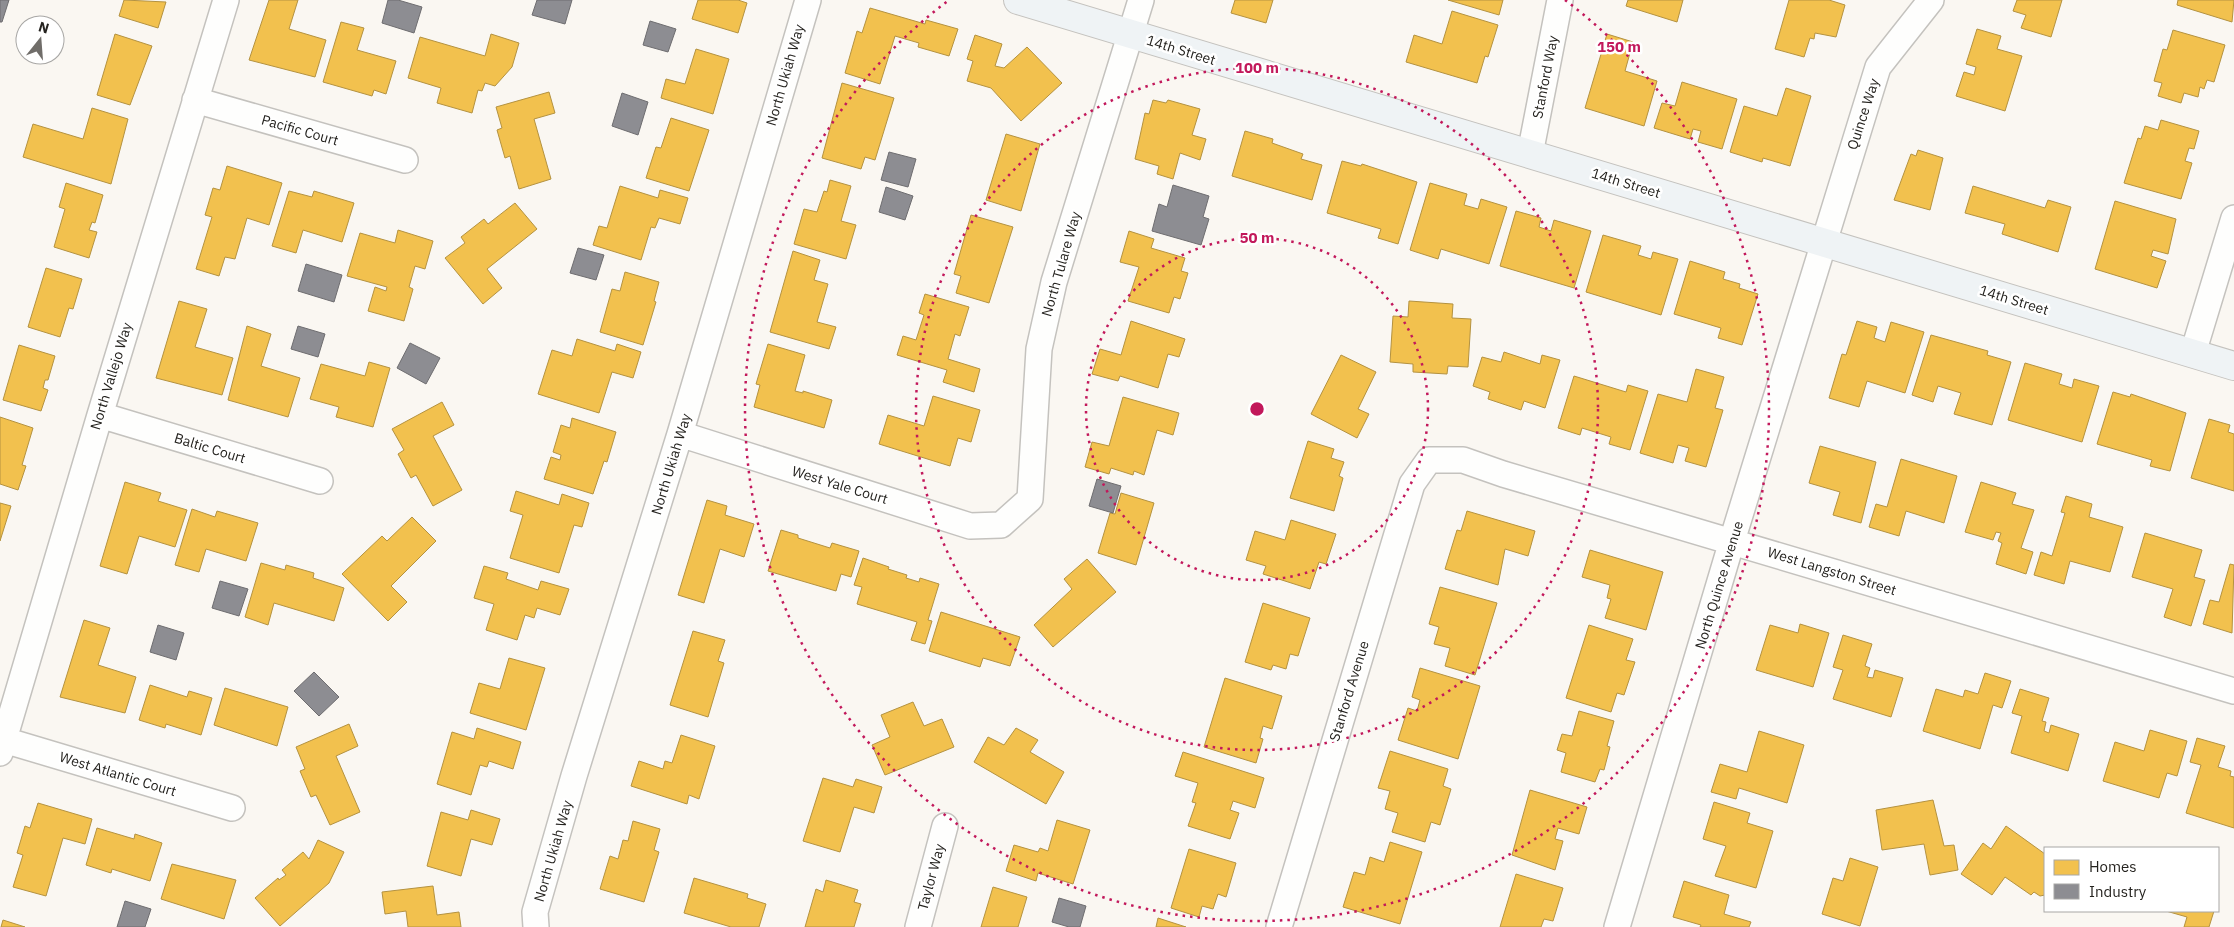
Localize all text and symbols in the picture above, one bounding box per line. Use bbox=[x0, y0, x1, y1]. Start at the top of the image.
north arrow bbox=[15, 15, 65, 65]
text: N bbox=[36, 17, 51, 38]
street label: North Ukiah Way bbox=[762, 22, 808, 128]
street label: 14th Street bbox=[1144, 31, 1218, 69]
street label: Stanford Way bbox=[1528, 34, 1562, 120]
text: 150 m bbox=[1597, 37, 1641, 56]
text: 100 m bbox=[1235, 58, 1279, 77]
street label: Quince Way bbox=[1843, 76, 1883, 152]
street label: Pacific Court bbox=[259, 110, 341, 150]
street label: 14th Street bbox=[1589, 164, 1663, 202]
street label: North Tulare Way bbox=[1037, 209, 1085, 319]
text: 50 m bbox=[1240, 228, 1274, 247]
street label: 14th Street bbox=[1977, 281, 2051, 319]
street label: North Vallejo Way bbox=[86, 320, 136, 432]
centre of rings bbox=[1248, 400, 1266, 418]
street label: North Ukiah Way bbox=[647, 411, 695, 517]
street label: Baltic Court bbox=[172, 429, 248, 467]
street label: West Yale Court bbox=[790, 462, 890, 508]
street label: North Quince Avenue bbox=[1691, 518, 1747, 651]
street label: West Langston Street bbox=[1765, 543, 1899, 599]
street label: Stanford Avenue bbox=[1325, 638, 1373, 743]
street label: West Atlantic Court bbox=[57, 748, 179, 800]
street label: North Ukiah Way bbox=[530, 798, 576, 904]
street label: Taylor Way bbox=[913, 842, 949, 912]
legend bbox=[2044, 847, 2219, 912]
text: Homes bbox=[2089, 857, 2137, 876]
text: Industry bbox=[2089, 882, 2147, 901]

